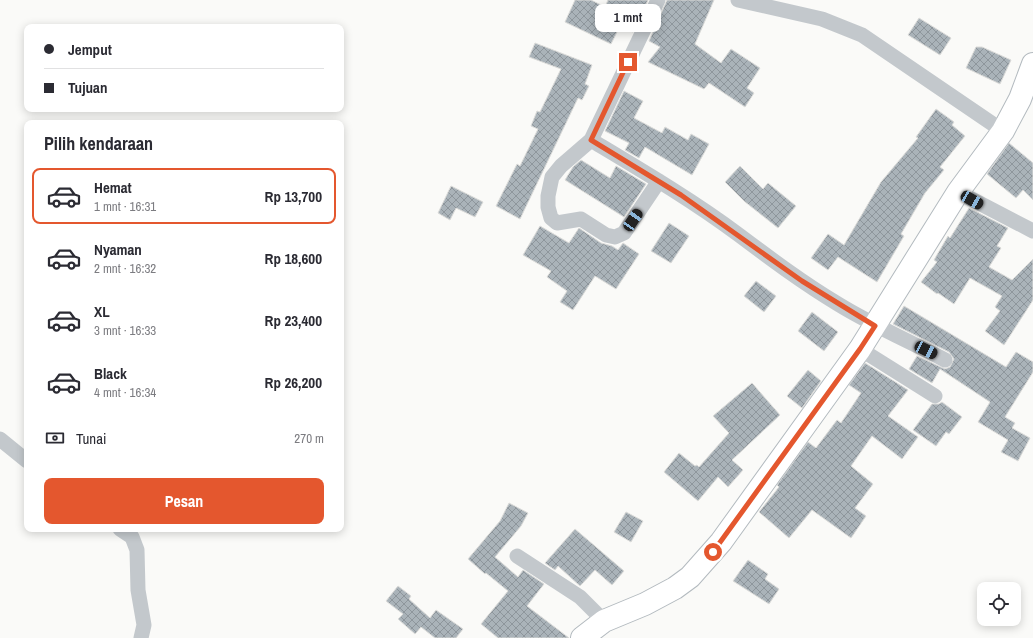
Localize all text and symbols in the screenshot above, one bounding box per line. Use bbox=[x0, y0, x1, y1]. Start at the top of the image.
callout: 1 mnt bbox=[595, 4, 661, 32]
text: 1 mnt bbox=[614, 9, 642, 26]
text: Jemput bbox=[68, 39, 112, 60]
route end bbox=[619, 53, 637, 71]
text: Tujuan bbox=[68, 77, 107, 98]
text: Pilih kendaraan bbox=[44, 131, 153, 156]
text: Hemat bbox=[94, 177, 132, 198]
icon: car bbox=[46, 178, 82, 214]
text: Rp 13,700 bbox=[265, 186, 322, 207]
car bbox=[959, 189, 985, 211]
text: 1 mnt · 16:31 bbox=[94, 198, 156, 215]
car bbox=[621, 207, 645, 233]
text: Nyaman bbox=[94, 239, 142, 260]
icon: car bbox=[46, 240, 82, 276]
text: Rp 18,600 bbox=[265, 248, 322, 269]
text: 2 mnt · 16:32 bbox=[94, 260, 156, 277]
text: XL bbox=[94, 301, 110, 322]
icon: car bbox=[46, 302, 82, 338]
text: Rp 23,400 bbox=[265, 310, 322, 331]
text: 3 mnt · 16:33 bbox=[94, 322, 156, 339]
car bbox=[913, 339, 939, 361]
text: Black bbox=[94, 363, 127, 384]
icon: car bbox=[46, 364, 82, 400]
text: Rp 26,200 bbox=[265, 372, 322, 393]
text: 4 mnt · 16:34 bbox=[94, 384, 156, 401]
icon: cash bbox=[44, 427, 66, 449]
text: Tunai bbox=[76, 428, 106, 449]
text: 270 m bbox=[294, 430, 324, 447]
button: Pesan bbox=[44, 478, 324, 524]
route start bbox=[704, 543, 722, 561]
map controls bbox=[977, 582, 1021, 626]
button: locate bbox=[977, 582, 1021, 626]

